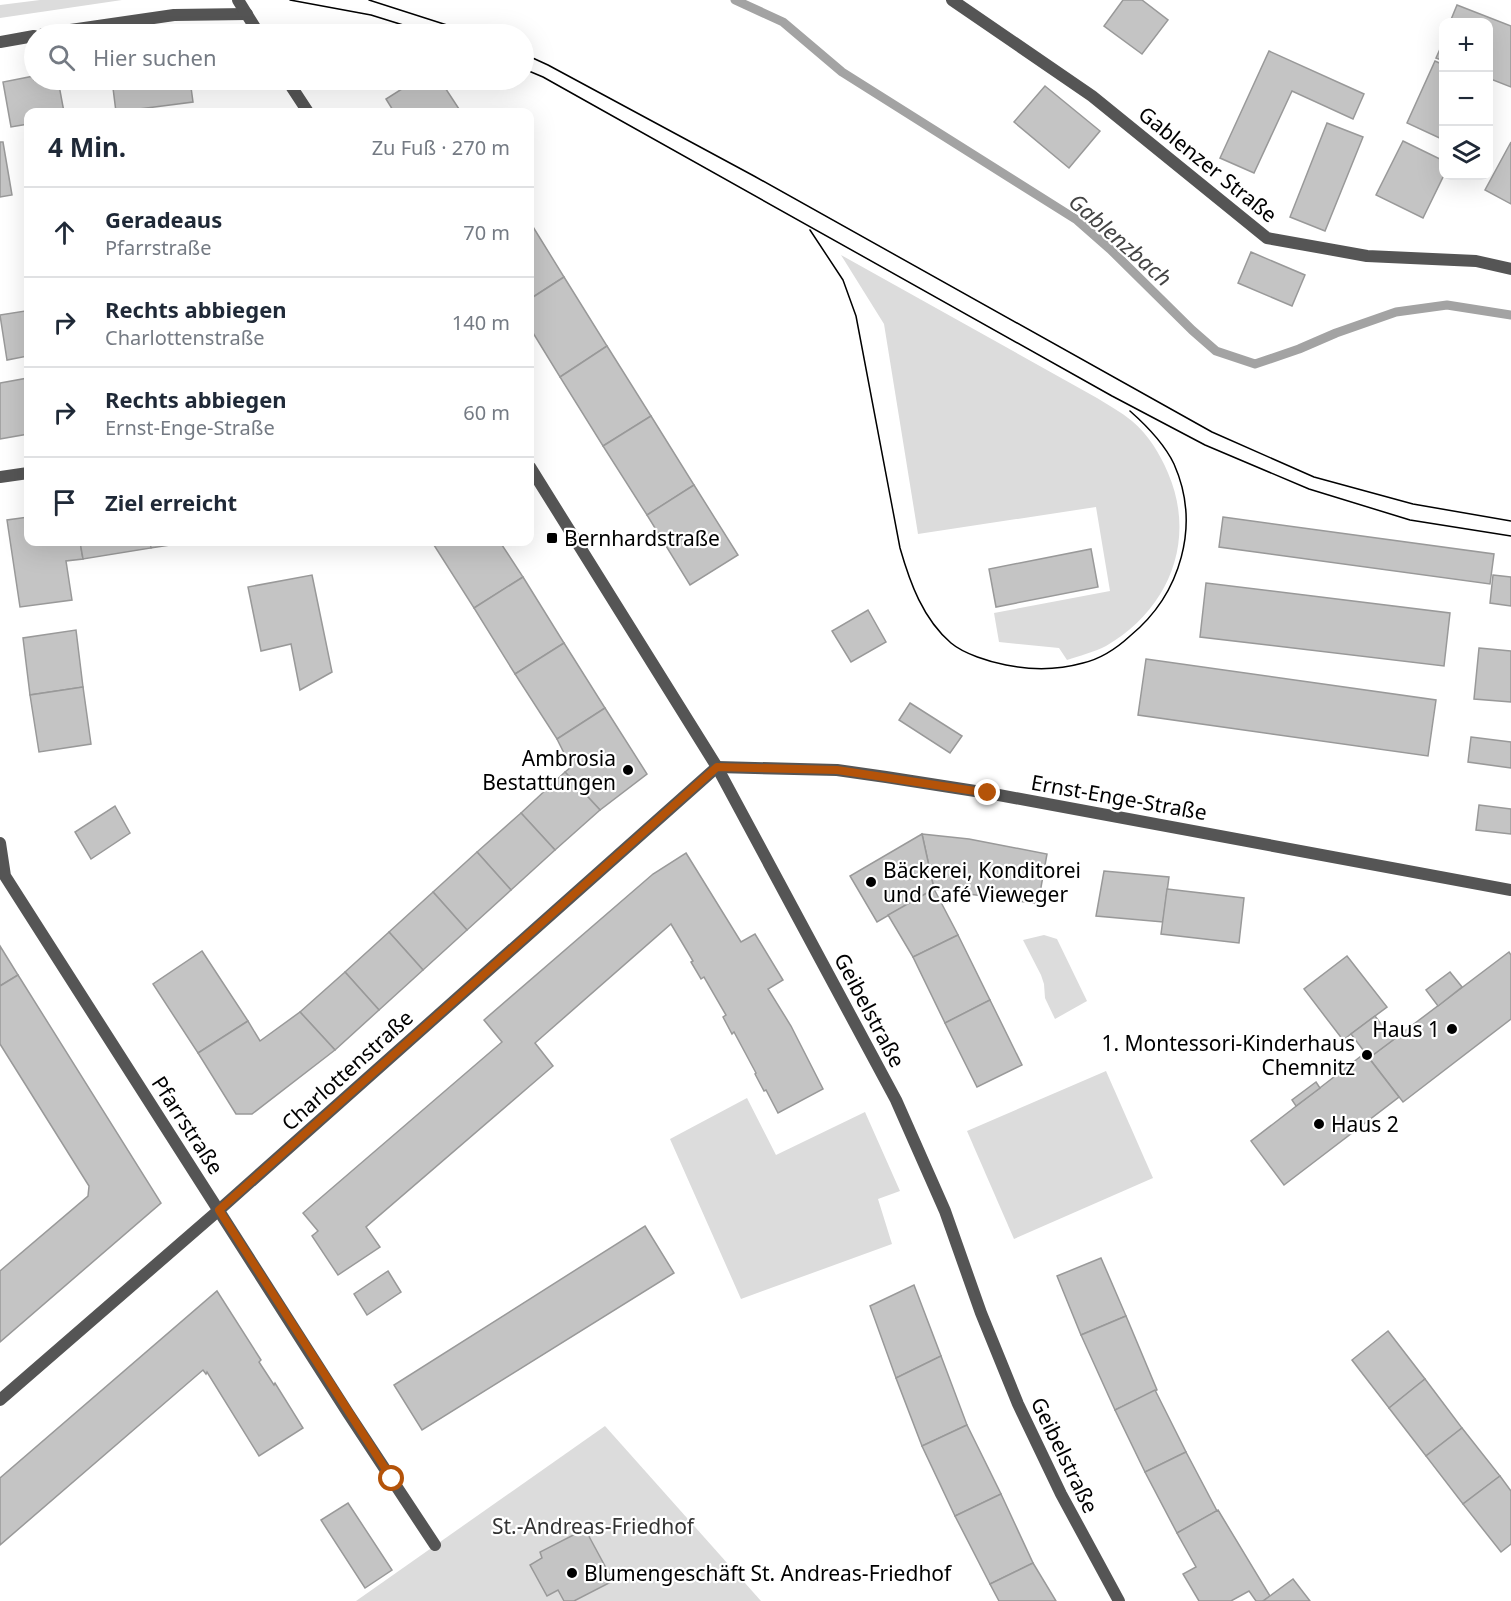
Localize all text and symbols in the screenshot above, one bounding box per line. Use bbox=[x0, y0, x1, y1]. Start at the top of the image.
map controls bbox=[1439, 18, 1493, 180]
button: + bbox=[1439, 18, 1493, 72]
search box bbox=[24, 24, 534, 90]
icon: search bbox=[45, 41, 78, 74]
text: Hier suchen bbox=[93, 42, 217, 72]
button: − bbox=[1439, 72, 1493, 126]
street label: Gablenzer Straße bbox=[1133, 100, 1283, 228]
button: layers bbox=[1439, 126, 1493, 180]
text: 4 Min. bbox=[48, 129, 126, 165]
text: Zu Fuß · 270 m bbox=[372, 134, 510, 161]
water label: Gablenzbach bbox=[1063, 186, 1179, 292]
text: Geradeaus bbox=[105, 204, 222, 234]
icon: ahead bbox=[48, 216, 81, 249]
text: 70 m bbox=[463, 219, 510, 246]
text: Pfarrstraße bbox=[105, 234, 212, 261]
text: Rechts abbiegen bbox=[105, 294, 287, 324]
icon: right bbox=[48, 306, 81, 339]
text: 140 m bbox=[452, 309, 510, 336]
text: Charlottenstraße bbox=[105, 324, 265, 351]
text: Rechts abbiegen bbox=[105, 384, 287, 414]
icon: right bbox=[48, 396, 81, 429]
text: 60 m bbox=[463, 399, 510, 426]
text: Ernst-Enge-Straße bbox=[105, 414, 275, 441]
icon: arrive bbox=[48, 486, 81, 519]
text: Ziel erreicht bbox=[105, 487, 237, 517]
place label: Bernhardstraße bbox=[564, 524, 720, 552]
marker: Bernhardstraße bbox=[545, 531, 559, 545]
place label: Ambrosia Bestattungen bbox=[482, 744, 616, 796]
marker: Ambrosia Bestattungen bbox=[621, 763, 635, 777]
street label: Ernst-Enge-Straße bbox=[1029, 768, 1209, 826]
route end bbox=[974, 779, 1000, 805]
place label: Bäckerei, Konditorei und Café Vieweger bbox=[883, 856, 1081, 908]
marker: Bäckerei, Konditorei und Café Vieweger bbox=[864, 875, 878, 889]
street label: Geibelstraße bbox=[828, 948, 912, 1072]
street label: Charlottenstraße bbox=[275, 1004, 419, 1136]
place label: Haus 1 bbox=[1372, 1015, 1440, 1043]
marker: Haus 1 bbox=[1445, 1022, 1459, 1036]
place label: 1. Montessori-Kinderhaus Chemnitz bbox=[1101, 1029, 1355, 1081]
marker: 1. Montessori-Kinderhaus Chemnitz bbox=[1360, 1048, 1374, 1062]
street label: Pfarrstraße bbox=[146, 1070, 230, 1180]
place label: Haus 2 bbox=[1331, 1110, 1399, 1138]
marker: Haus 2 bbox=[1312, 1117, 1326, 1131]
street label: Geibelstraße bbox=[1025, 1392, 1105, 1518]
route start bbox=[378, 1465, 404, 1491]
park label: St.-Andreas-Friedhof bbox=[492, 1512, 696, 1540]
place label: Blumengeschäft St. Andreas-Friedhof bbox=[584, 1559, 953, 1587]
marker: Blumengeschäft St. Andreas-Friedhof bbox=[565, 1566, 579, 1580]

